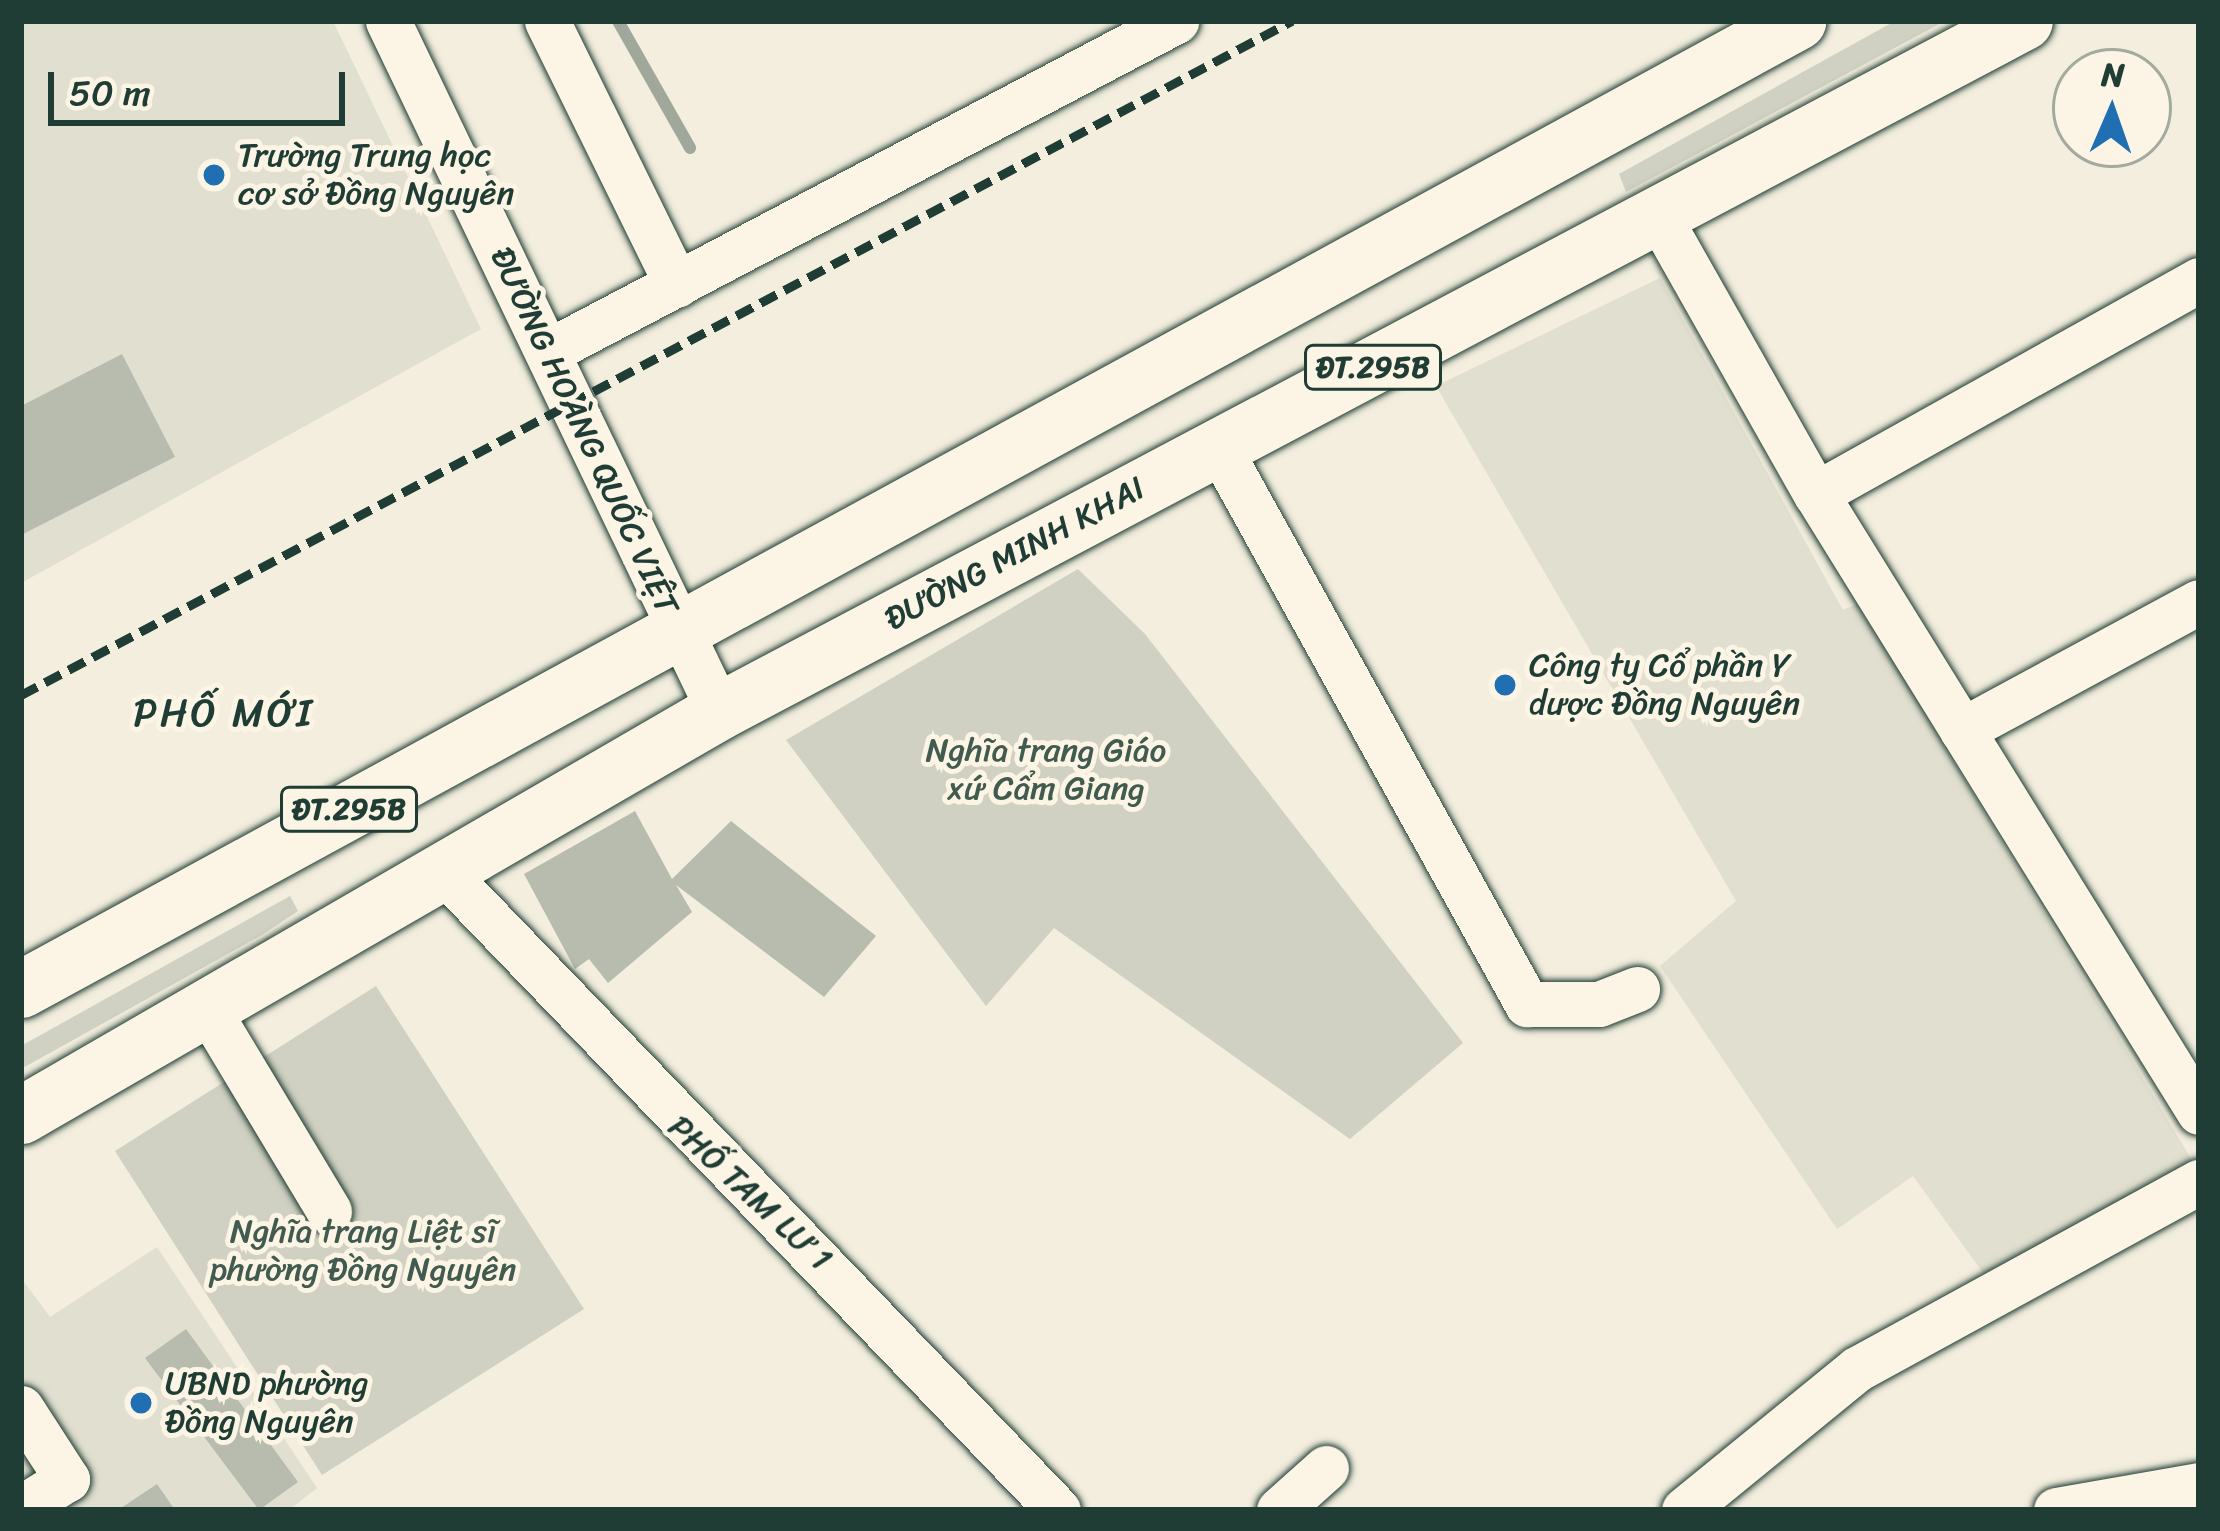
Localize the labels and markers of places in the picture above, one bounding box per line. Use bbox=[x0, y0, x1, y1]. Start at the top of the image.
place label: Trường Trung học cơ sở Đồng Nguyên bbox=[238, 136, 514, 214]
marker: Trường Trung học cơ sở Đồng Nguyên bbox=[201, 162, 227, 188]
place label: Công ty Cổ phần Y dược Đồng Nguyên bbox=[1529, 646, 1800, 724]
marker: Công ty Cổ phần Y dược Đồng Nguyên bbox=[1492, 672, 1518, 698]
place label: UBND phường Đồng Nguyên bbox=[165, 1364, 368, 1442]
marker: UBND phường Đồng Nguyên bbox=[128, 1390, 154, 1416]

